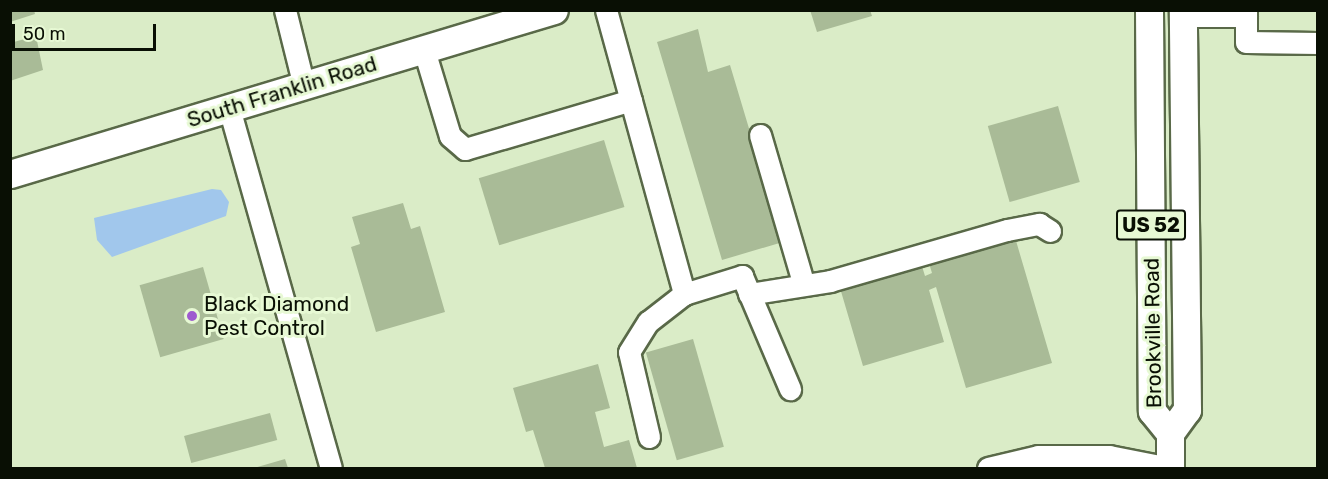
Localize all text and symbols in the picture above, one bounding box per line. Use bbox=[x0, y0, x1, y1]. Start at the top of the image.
scale bar bbox=[15, 12, 159, 50]
text: 50 m bbox=[23, 23, 66, 45]
street label: South Franklin Road bbox=[184, 51, 380, 133]
road number: US 52 bbox=[1115, 208, 1187, 242]
street label: Brookville Road bbox=[1139, 258, 1167, 408]
place label: Black Diamond Pest Control bbox=[204, 291, 349, 341]
marker: Black Diamond Pest Control bbox=[185, 309, 199, 323]

